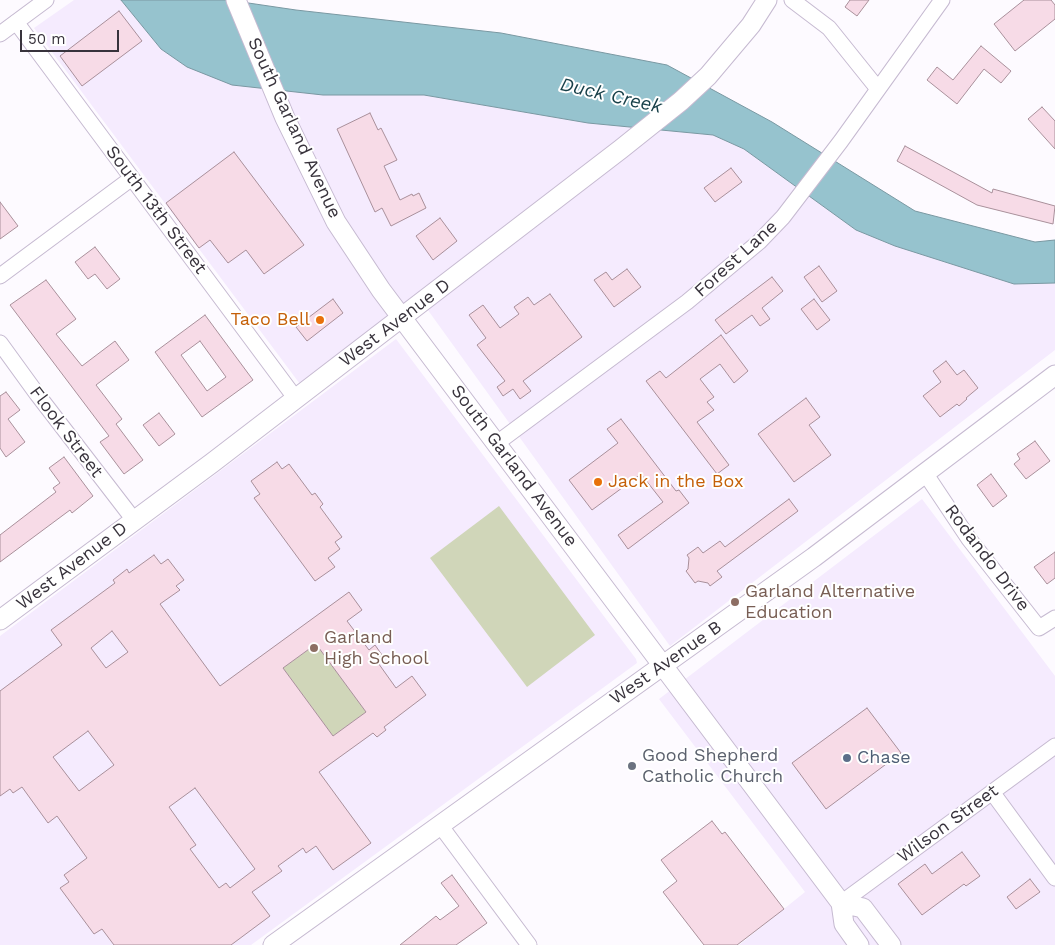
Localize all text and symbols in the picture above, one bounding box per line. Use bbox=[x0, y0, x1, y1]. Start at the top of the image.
scale bar bbox=[22, 20, 121, 52]
text: 50 m bbox=[28, 30, 65, 48]
street label: South Garland Avenue bbox=[243, 34, 345, 222]
water label: Duck Creek bbox=[558, 73, 664, 119]
street label: South 13th Street bbox=[101, 142, 211, 278]
street label: Forest Lane bbox=[690, 216, 782, 302]
street label: West Avenue D bbox=[335, 274, 455, 372]
place label: Taco Bell bbox=[231, 309, 310, 331]
marker: Taco Bell bbox=[314, 314, 326, 326]
street label: South Garland Avenue bbox=[446, 381, 582, 551]
street label: Flook Street bbox=[25, 382, 107, 482]
place label: Jack in the Box bbox=[608, 471, 744, 493]
marker: Jack in the Box bbox=[592, 476, 604, 488]
street label: Rodando Drive bbox=[940, 500, 1034, 616]
street label: West Avenue D bbox=[12, 517, 132, 615]
place label: Garland Alternative Education bbox=[745, 581, 915, 624]
marker: Garland Alternative Education bbox=[729, 596, 741, 608]
street label: West Avenue B bbox=[606, 616, 726, 710]
place label: Garland High School bbox=[324, 627, 429, 670]
marker: Garland High School bbox=[308, 642, 320, 654]
place label: Good Shepherd Catholic Church bbox=[642, 745, 783, 788]
place label: Chase bbox=[857, 747, 911, 769]
marker: Chase bbox=[841, 752, 853, 764]
marker: Good Shepherd Catholic Church bbox=[626, 760, 638, 772]
street label: Wilson Street bbox=[893, 780, 1003, 868]

